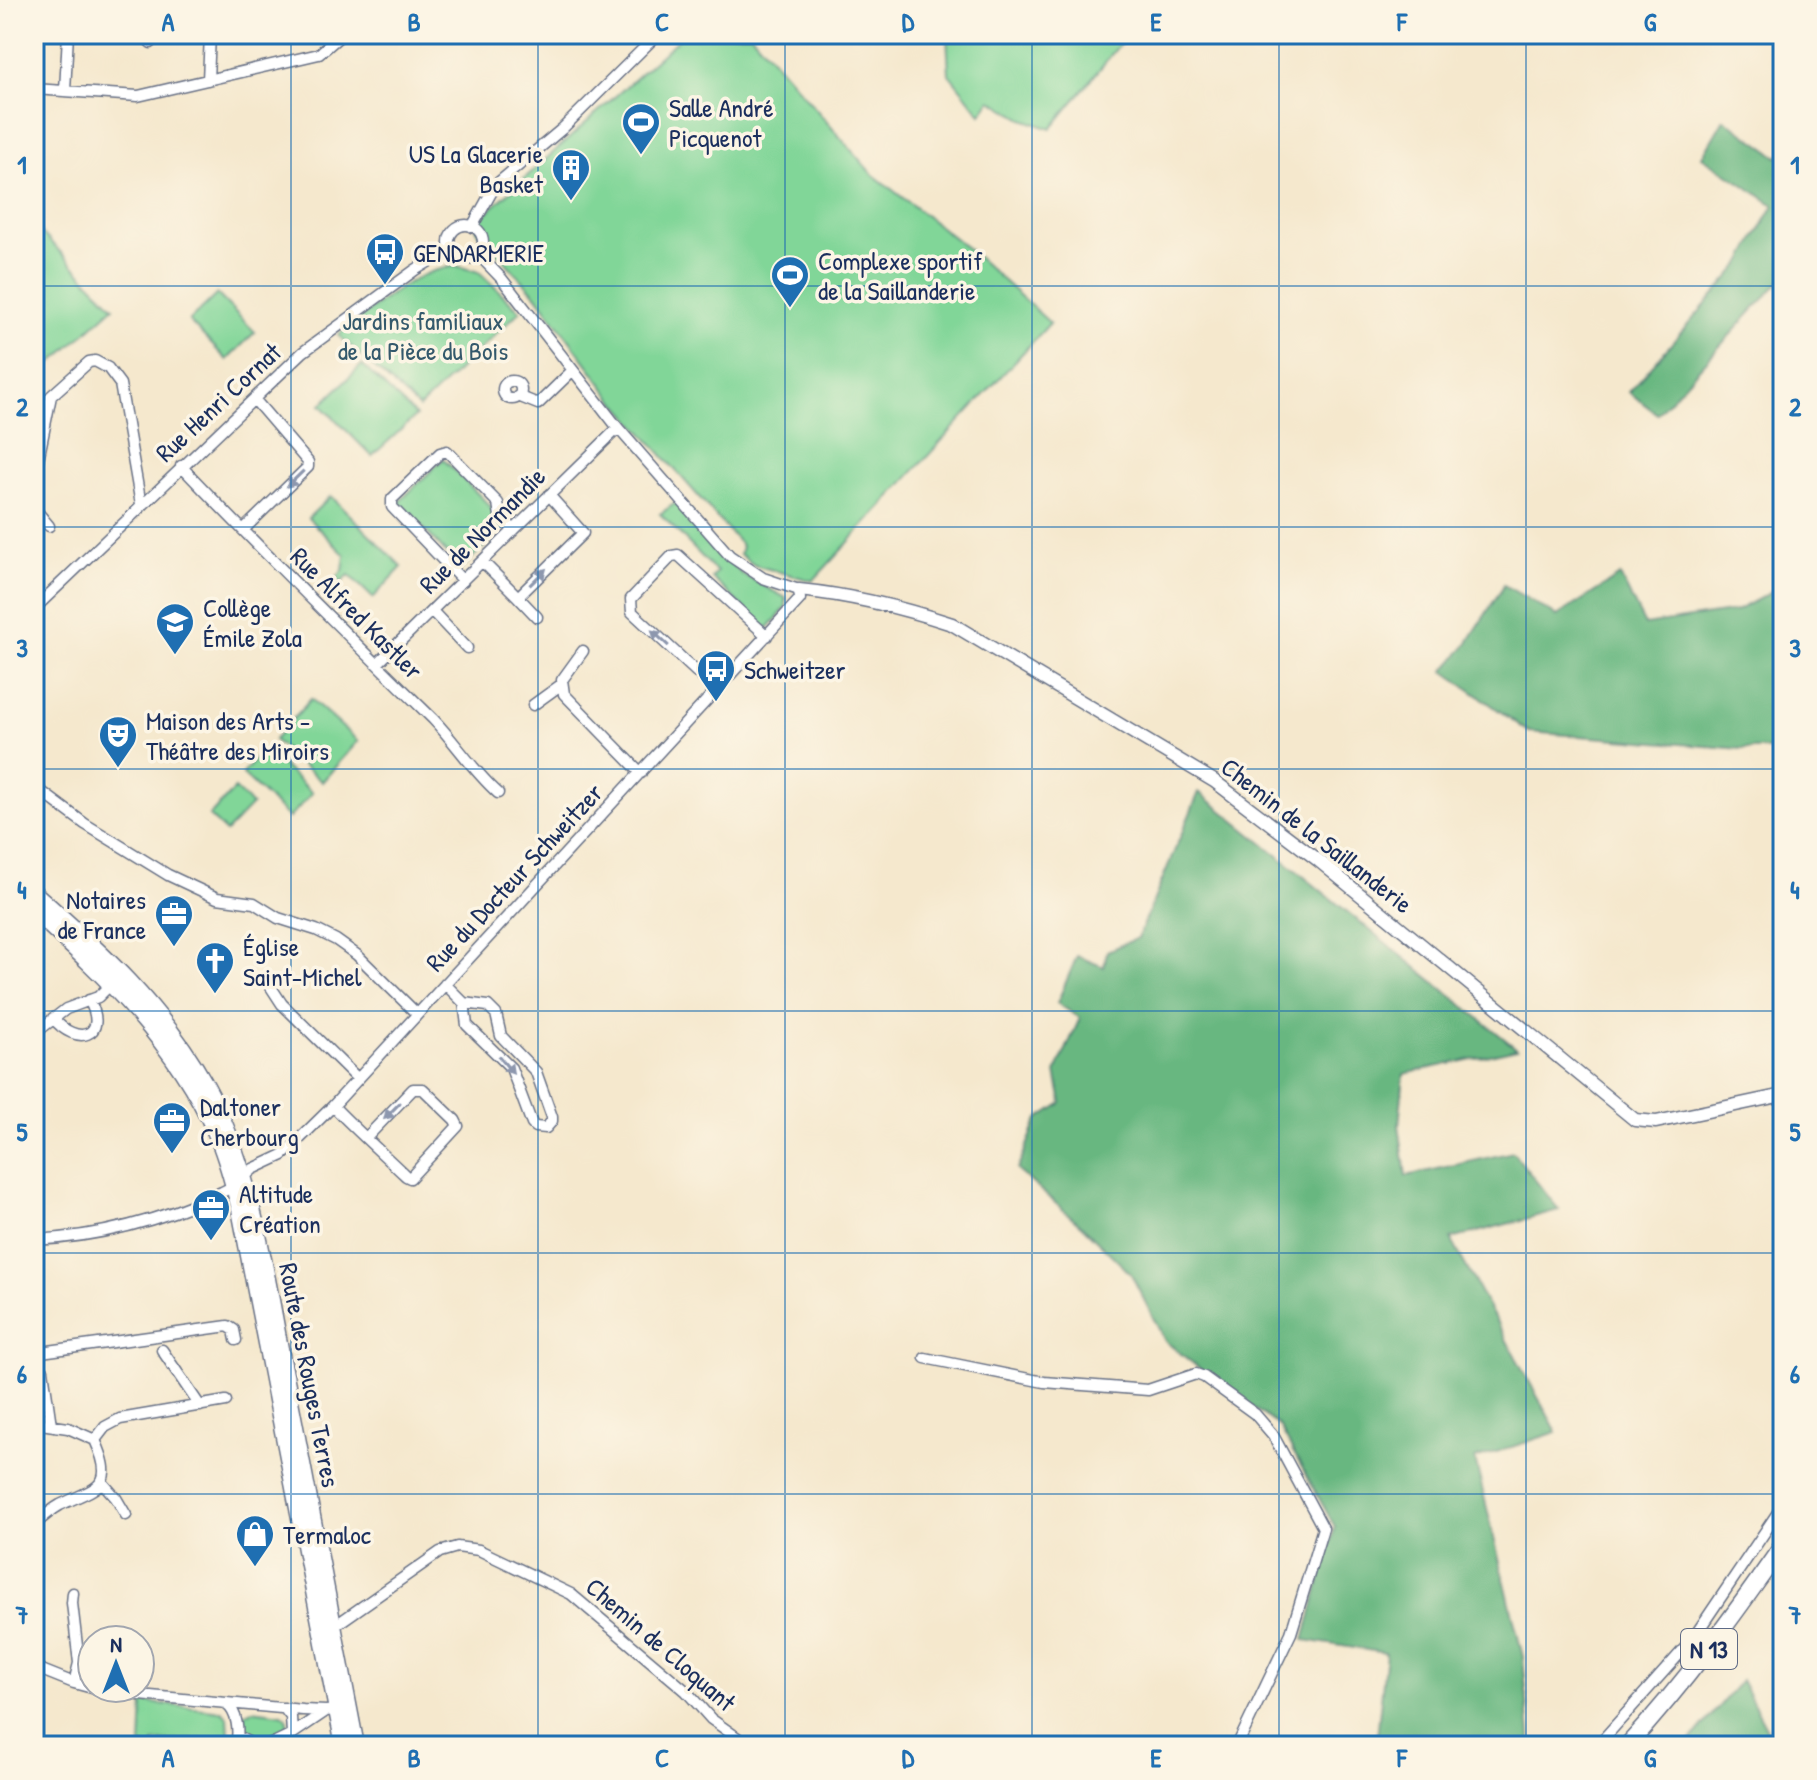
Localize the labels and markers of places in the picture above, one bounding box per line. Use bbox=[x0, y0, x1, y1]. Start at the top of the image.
place label: Salle André Picquenot bbox=[669, 90, 774, 155]
sports icon: Salle André Picquenot bbox=[620, 101, 662, 156]
place label: US La Glacerie Basket bbox=[409, 136, 544, 201]
building icon: US La Glacerie Basket bbox=[550, 147, 592, 202]
bus stop icon: GENDARMERIE bbox=[364, 231, 406, 286]
place label: GENDARMERIE bbox=[413, 235, 545, 270]
place label: Complexe sportif de la Saillanderie bbox=[818, 243, 983, 308]
sports icon: Complexe sportif de la Saillanderie bbox=[769, 254, 811, 309]
place label: Collège Émile Zola bbox=[203, 590, 302, 655]
school or university icon: Collège Émile Zola bbox=[154, 601, 196, 656]
bus stop icon: Schweitzer bbox=[695, 648, 737, 703]
place label: Schweitzer bbox=[744, 652, 846, 687]
place label: Maison des Arts - Théâtre des Miroirs bbox=[146, 703, 329, 768]
theatre icon: Maison des Arts - Théâtre des Miroirs bbox=[97, 714, 139, 769]
place label: Notaires de France bbox=[57, 882, 146, 947]
office icon: Notaires de France bbox=[153, 893, 195, 948]
place label: Église Saint-Michel bbox=[243, 929, 362, 994]
church icon: Église Saint-Michel bbox=[194, 940, 236, 995]
place label: Daltoner Cherbourg bbox=[200, 1089, 299, 1154]
office icon: Daltoner Cherbourg bbox=[151, 1100, 193, 1155]
place label: Altitude Création bbox=[239, 1176, 321, 1241]
office icon: Altitude Création bbox=[190, 1187, 232, 1242]
shop icon: Termaloc bbox=[234, 1513, 276, 1568]
place label: Termaloc bbox=[283, 1517, 371, 1552]

